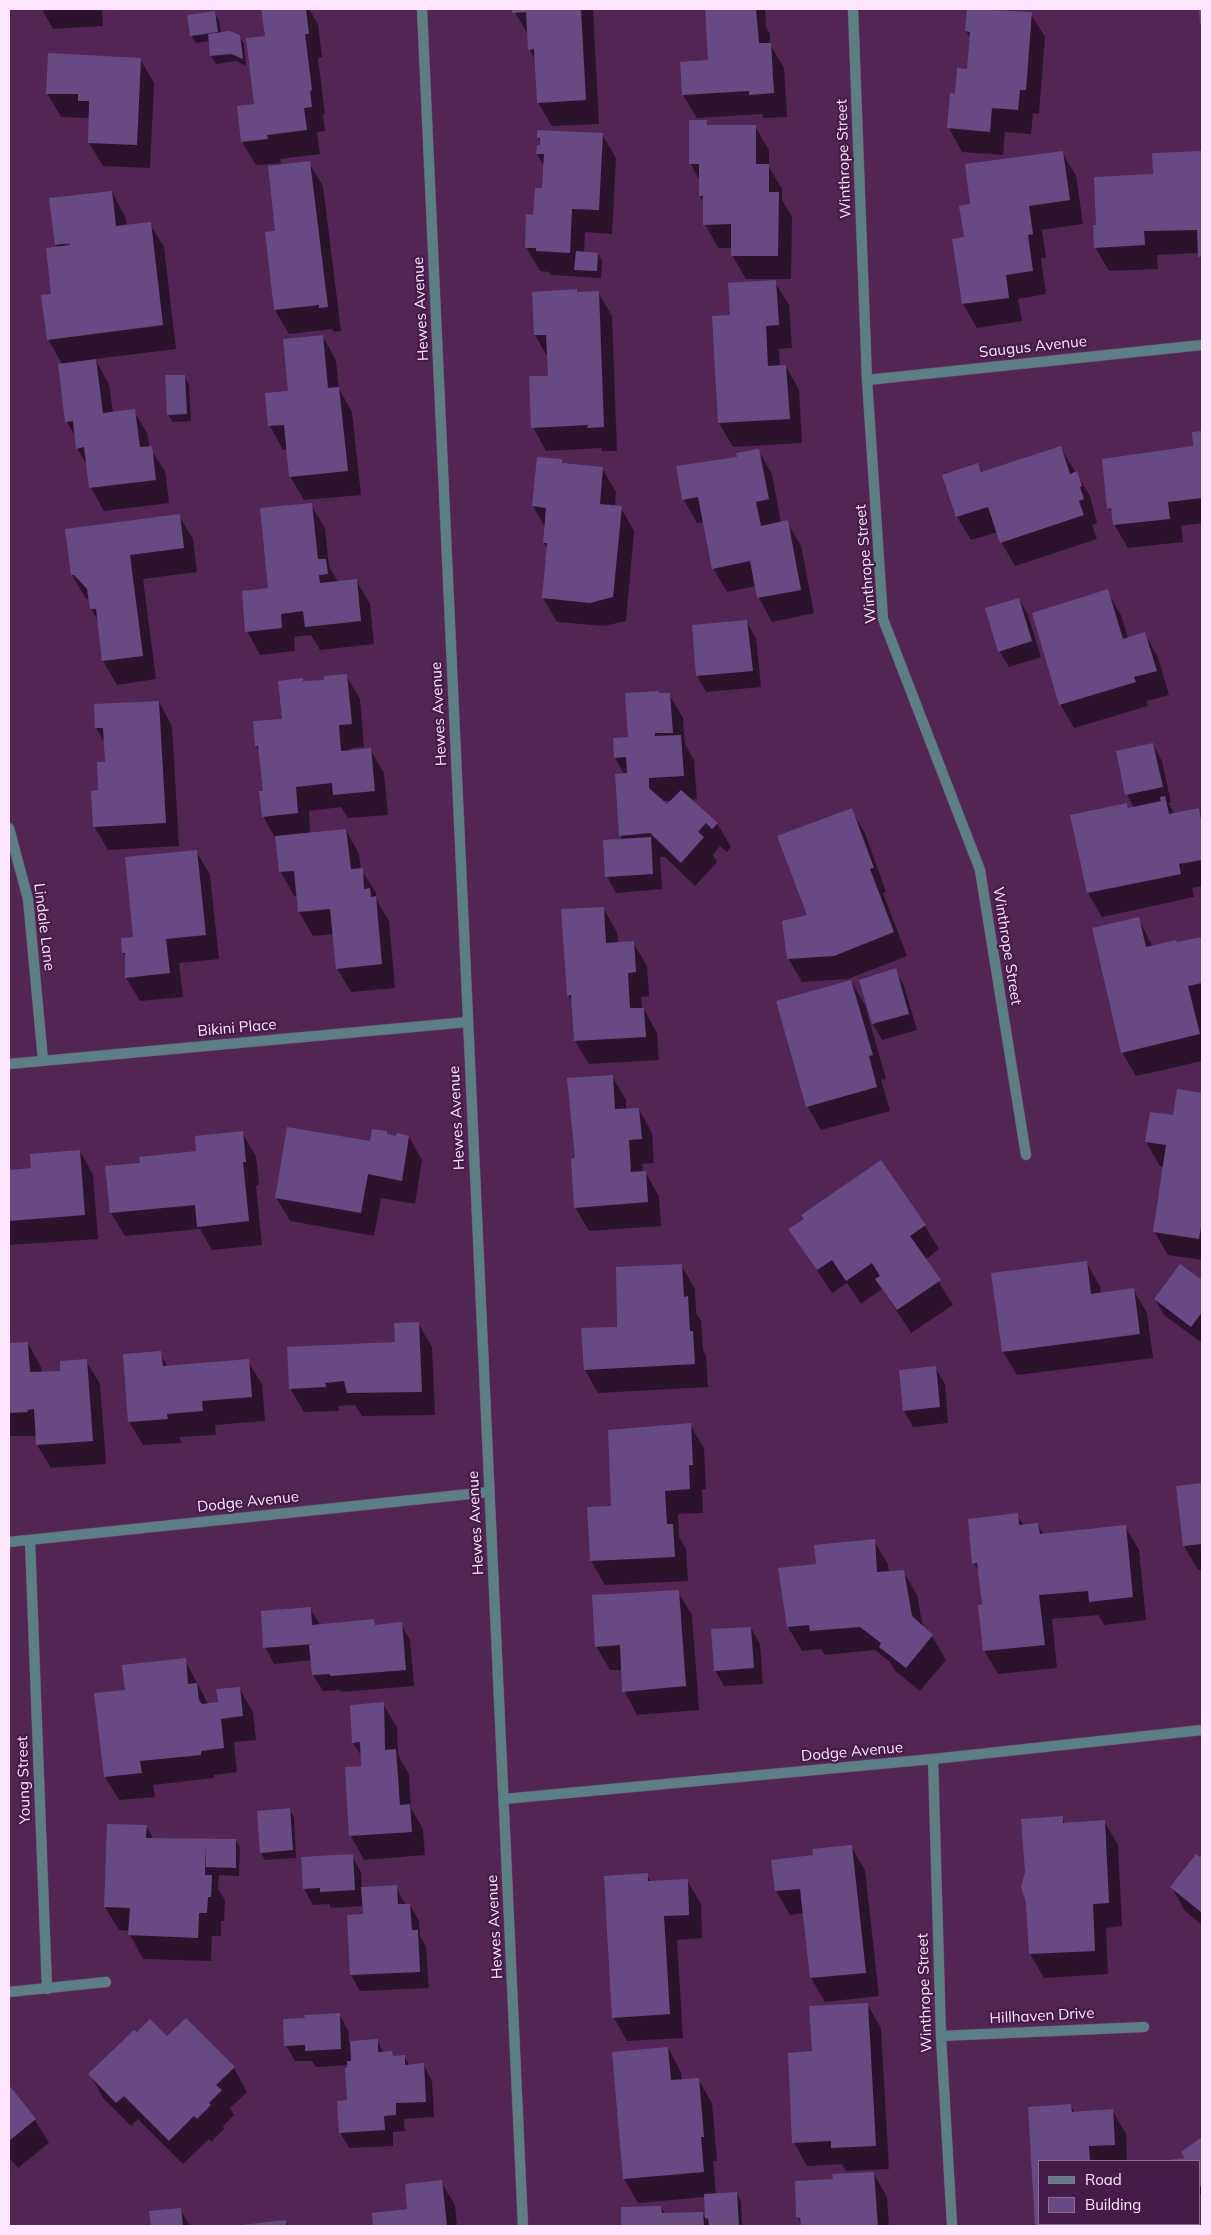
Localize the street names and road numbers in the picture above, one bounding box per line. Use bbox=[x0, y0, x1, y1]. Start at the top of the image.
street label: Winthrope Street bbox=[833, 99, 855, 219]
street label: Hewes Avenue bbox=[409, 256, 433, 362]
street label: Saugus Avenue bbox=[978, 332, 1088, 362]
street label: Winthrope Street bbox=[852, 504, 880, 624]
street label: Hewes Avenue bbox=[427, 661, 451, 767]
street label: Lindale Lane bbox=[30, 882, 58, 972]
street label: Winthrope Street bbox=[989, 886, 1025, 1006]
street label: Bikini Place bbox=[197, 1016, 277, 1040]
street label: Hewes Avenue bbox=[445, 1065, 469, 1171]
street label: Hewes Avenue bbox=[464, 1470, 488, 1576]
street label: Dodge Avenue bbox=[196, 1488, 300, 1516]
street label: Young Street bbox=[13, 1736, 35, 1824]
street label: Dodge Avenue bbox=[800, 1739, 904, 1765]
street label: Hewes Avenue bbox=[483, 1874, 507, 1980]
street label: Winthrope Street bbox=[914, 1933, 936, 2053]
street label: Hillhaven Drive bbox=[989, 2004, 1095, 2028]

